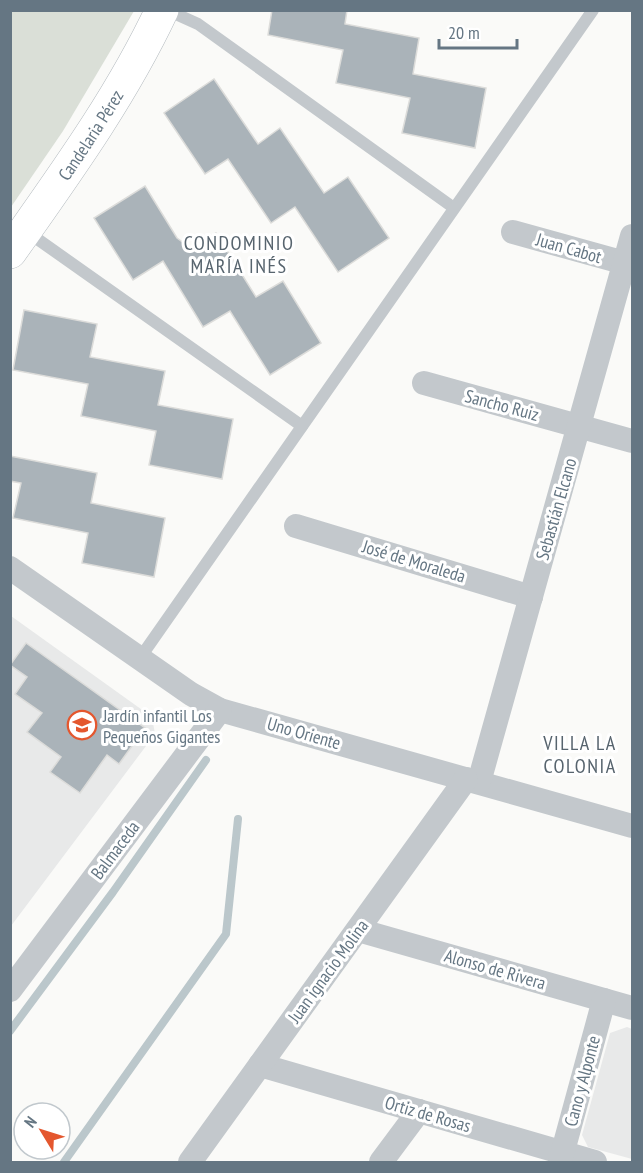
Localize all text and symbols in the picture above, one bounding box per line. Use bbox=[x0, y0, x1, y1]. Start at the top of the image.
scale bar bbox=[439, 12, 517, 50]
text: 20 m bbox=[448, 21, 480, 44]
street label: Candelaria Pérez bbox=[52, 85, 128, 185]
street label: Juan Cabot bbox=[533, 227, 604, 268]
district label: CONDOMINIO MARÍA INÉS bbox=[184, 230, 294, 279]
street label: Sancho Ruiz bbox=[463, 384, 541, 426]
street label: Sebastián Elcano bbox=[530, 455, 582, 563]
street label: José de Moraleda bbox=[359, 534, 468, 588]
place label: Jardín infantil Los Pequeños Gigantes bbox=[102, 704, 220, 748]
school or university icon: Jardín infantil Los Pequeños Gigantes bbox=[66, 709, 98, 741]
street label: Uno Oriente bbox=[265, 712, 343, 754]
district label: VILLA LA COLONIA bbox=[542, 730, 617, 779]
street label: Balmaceda bbox=[86, 816, 144, 884]
street label: Juan ignacio Molina bbox=[282, 915, 373, 1028]
street label: Alonso de Rivera bbox=[442, 944, 548, 994]
street label: Cano y Alponte bbox=[559, 1033, 605, 1129]
street label: Ortiz de Rosas bbox=[382, 1091, 474, 1137]
north arrow bbox=[12, 1101, 72, 1161]
text: N bbox=[20, 1112, 41, 1131]

